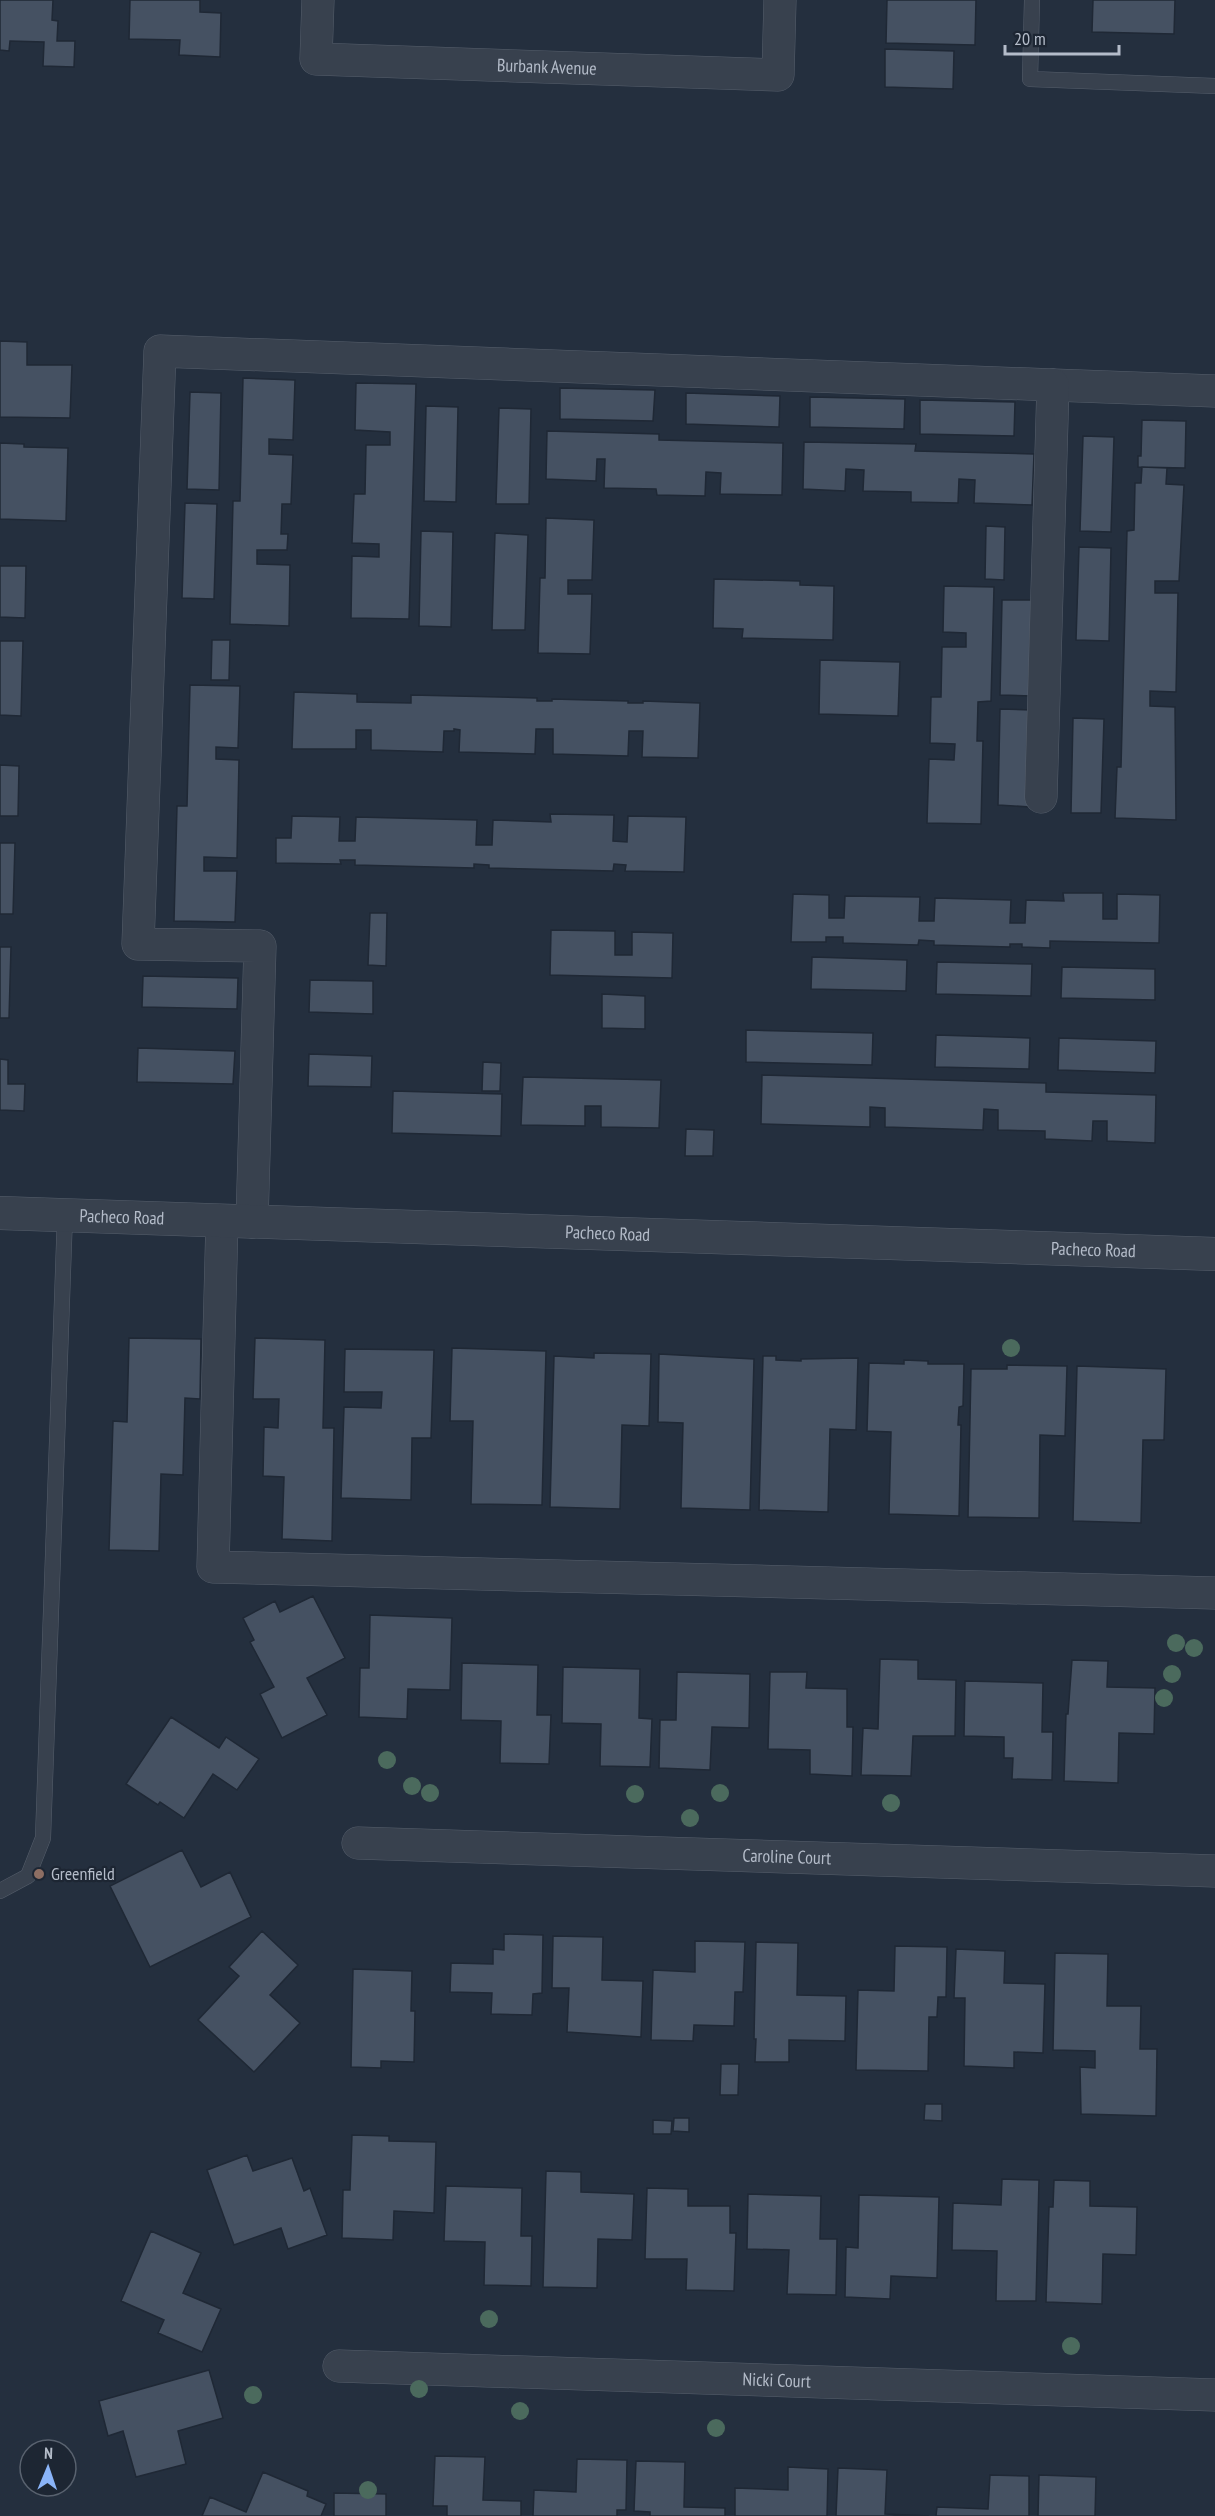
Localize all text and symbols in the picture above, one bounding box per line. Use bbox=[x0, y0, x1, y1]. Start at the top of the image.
scale bar bbox=[1005, 18, 1119, 56]
text: 20 m bbox=[1014, 27, 1046, 50]
street label: Burbank Avenue bbox=[497, 53, 597, 80]
street label: Pacheco Road bbox=[79, 1204, 165, 1230]
street label: Pacheco Road bbox=[565, 1220, 651, 1246]
street label: Pacheco Road bbox=[1051, 1236, 1136, 1262]
street label: Caroline Court bbox=[742, 1844, 832, 1869]
place label: Greenfield bbox=[51, 1862, 115, 1885]
marker: Greenfield bbox=[32, 1867, 46, 1881]
street label: Nicki Court bbox=[742, 2367, 811, 2393]
north arrow bbox=[18, 2438, 78, 2498]
text: N bbox=[44, 2443, 53, 2463]

